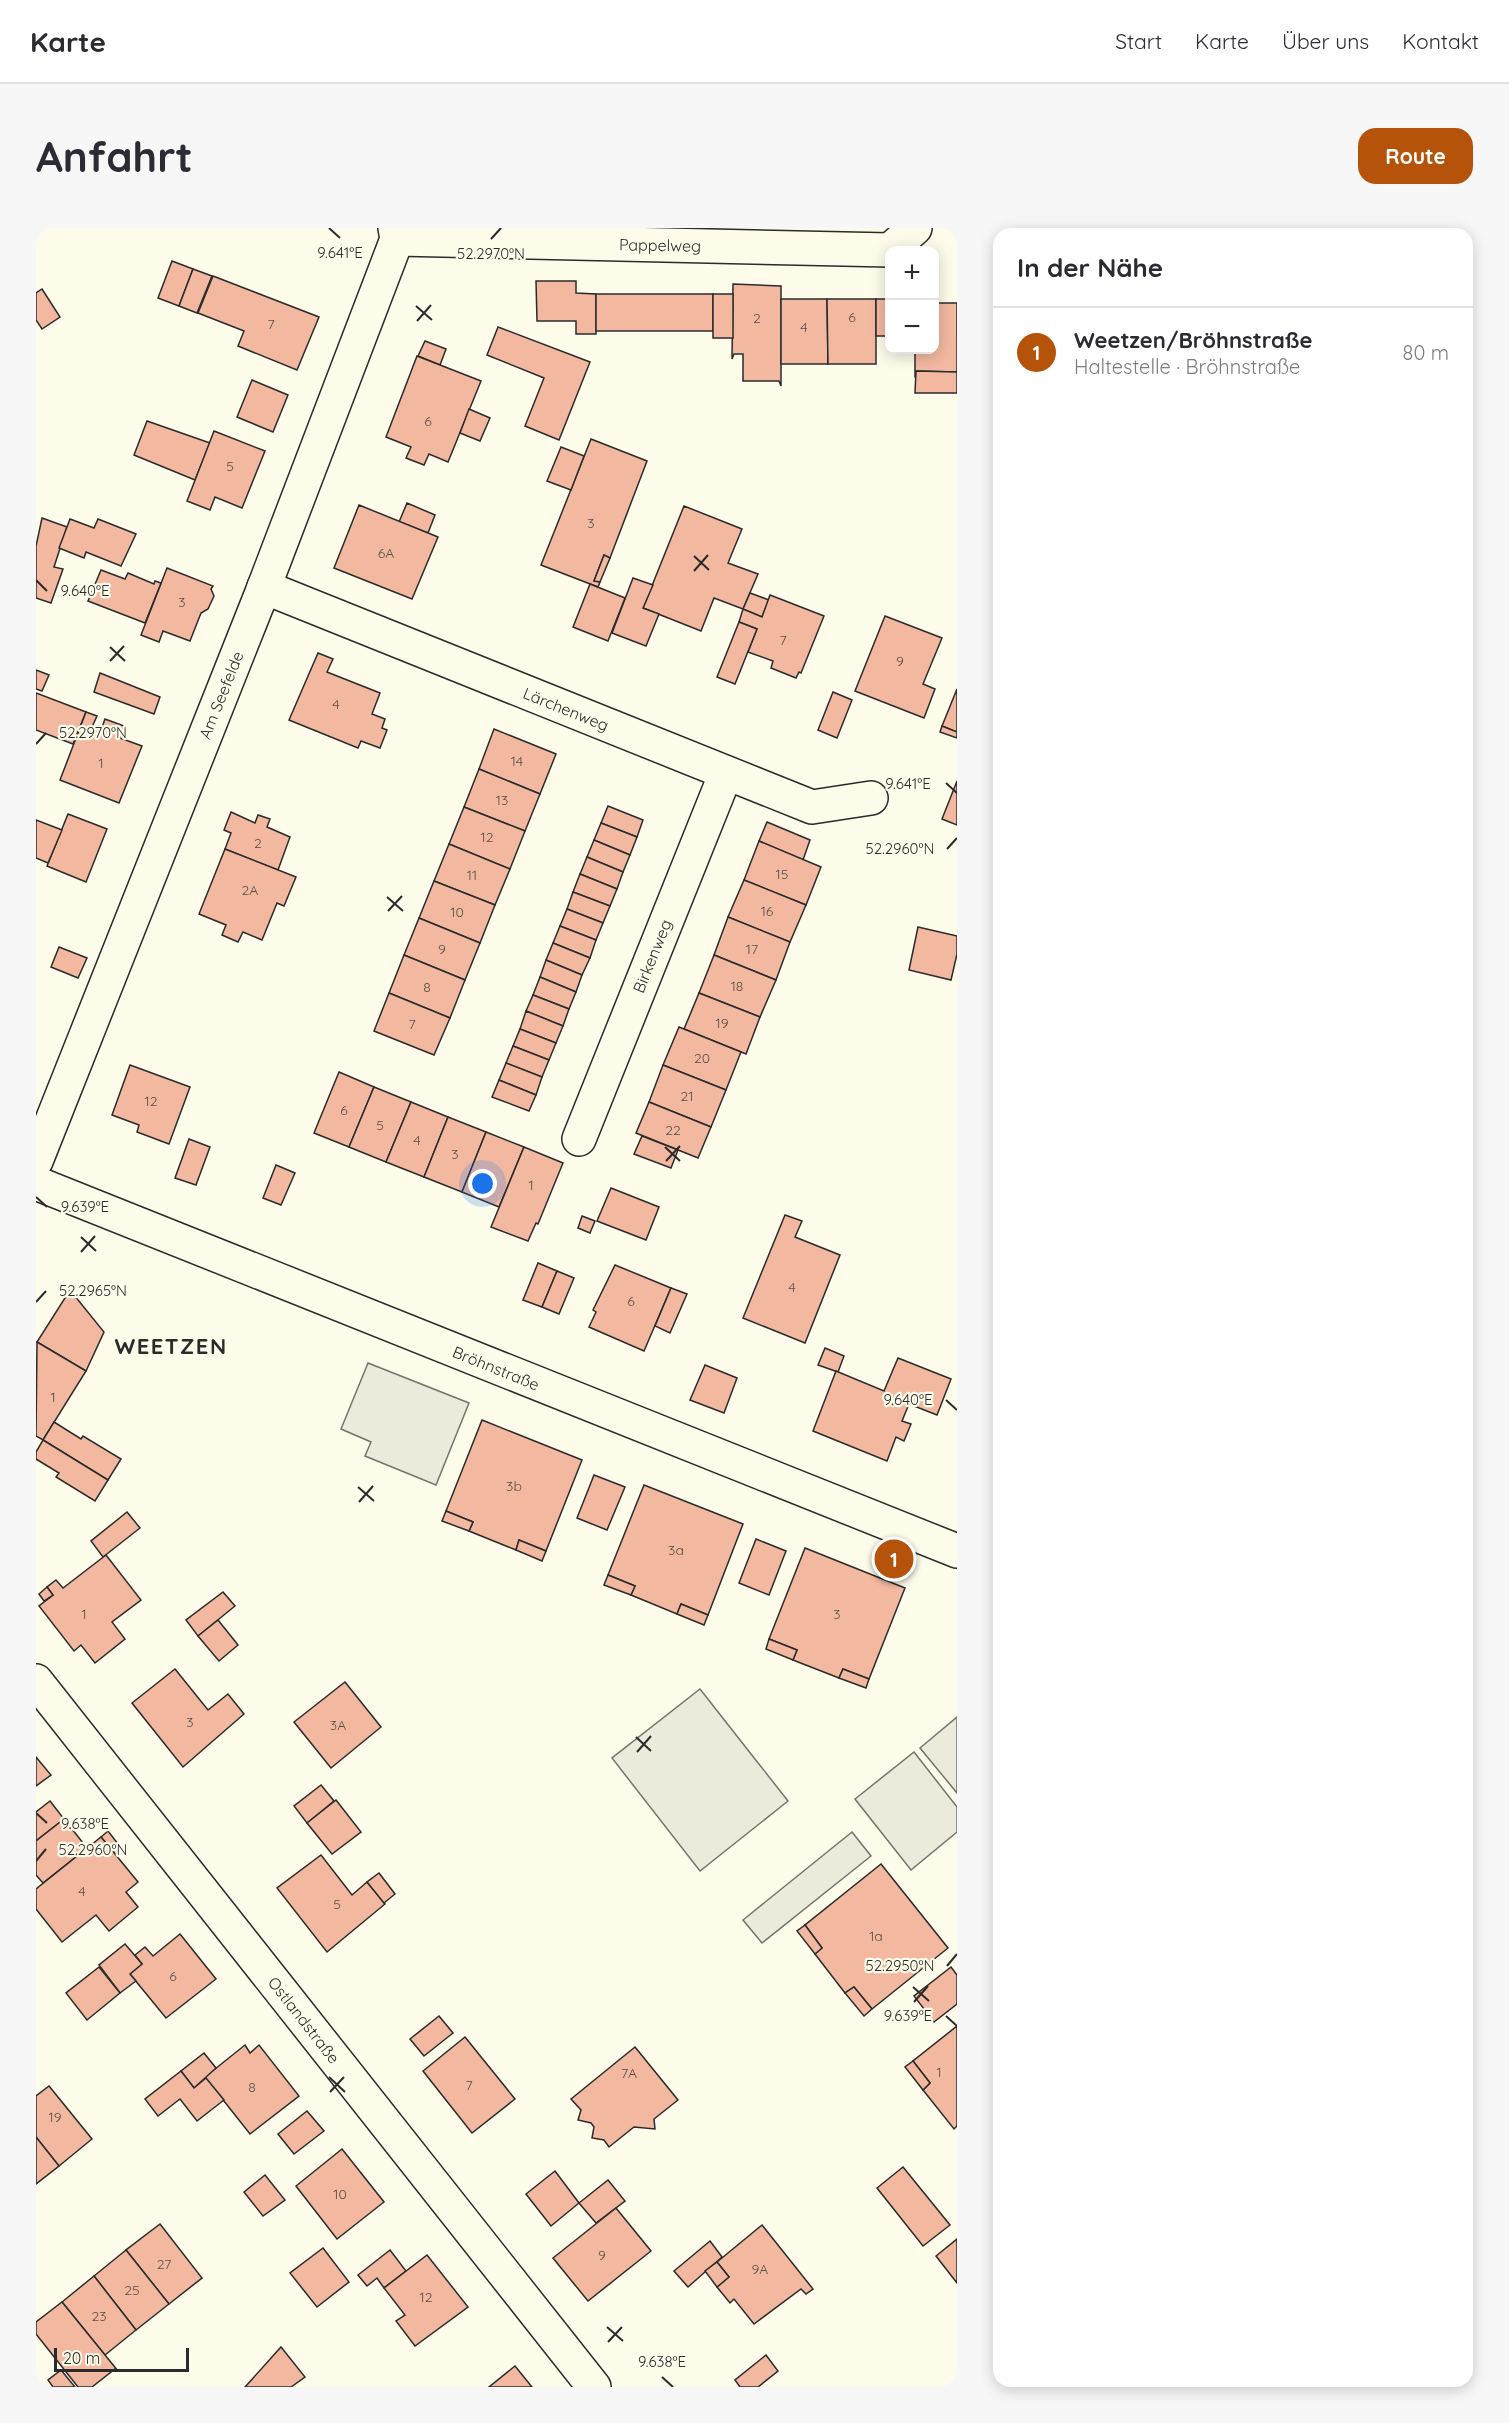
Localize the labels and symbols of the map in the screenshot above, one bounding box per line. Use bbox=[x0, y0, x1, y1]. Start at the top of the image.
street label: Pappelweg bbox=[619, 234, 701, 256]
text: 9.641°E bbox=[317, 243, 363, 262]
text: 52.2970°N bbox=[457, 244, 525, 263]
house number: 6 bbox=[848, 308, 856, 326]
house number: 2 bbox=[753, 309, 761, 327]
house number: 7 bbox=[267, 315, 275, 333]
house number: 4 bbox=[800, 318, 808, 336]
house number: 6 bbox=[424, 412, 432, 430]
house number: 5 bbox=[226, 457, 234, 475]
house number: 3 bbox=[587, 514, 595, 532]
house number: 6A bbox=[378, 544, 394, 562]
text: 9.640°E bbox=[60, 581, 110, 600]
house number: 3 bbox=[178, 593, 186, 611]
house number: 7 bbox=[779, 631, 787, 649]
street label: Am Seefelde bbox=[194, 648, 248, 742]
house number: 9 bbox=[896, 652, 904, 670]
street label: Lärchenweg bbox=[520, 683, 612, 735]
house number: 4 bbox=[332, 695, 340, 713]
text: 52.2970°N bbox=[59, 723, 127, 742]
house number: 14 bbox=[511, 752, 523, 770]
house number: 1 bbox=[98, 754, 104, 772]
text: 9.641°E bbox=[885, 774, 931, 793]
house number: 13 bbox=[496, 791, 508, 809]
house number: 12 bbox=[481, 828, 494, 846]
house number: 2 bbox=[254, 834, 262, 852]
text: 52.2960°N bbox=[866, 839, 934, 858]
house number: 15 bbox=[776, 865, 788, 883]
house number: 11 bbox=[467, 866, 477, 884]
house number: 2A bbox=[242, 881, 258, 899]
house number: 16 bbox=[761, 902, 774, 920]
house number: 10 bbox=[450, 903, 464, 921]
street label: Birkenweg bbox=[628, 916, 676, 996]
house number: 9 bbox=[438, 940, 446, 958]
house number: 17 bbox=[746, 940, 758, 958]
house number: 18 bbox=[731, 977, 743, 995]
house number: 8 bbox=[423, 978, 431, 996]
house number: 19 bbox=[716, 1014, 729, 1032]
house number: 7 bbox=[408, 1015, 416, 1033]
house number: 20 bbox=[694, 1049, 710, 1067]
house number: 21 bbox=[681, 1087, 693, 1105]
house number: 12 bbox=[145, 1092, 158, 1110]
house number: 6 bbox=[340, 1101, 348, 1119]
house number: 5 bbox=[376, 1116, 384, 1134]
house number: 22 bbox=[665, 1121, 681, 1139]
house number: 4 bbox=[413, 1131, 421, 1149]
house number: 3 bbox=[451, 1145, 459, 1163]
your location bbox=[468, 1169, 497, 1198]
house number: 1 bbox=[528, 1176, 534, 1194]
text: 9.639°E bbox=[61, 1197, 109, 1216]
house number: 4 bbox=[788, 1278, 796, 1296]
text: 52.2965°N bbox=[59, 1281, 127, 1300]
house number: 6 bbox=[627, 1292, 635, 1310]
district label: WEETZEN bbox=[114, 1332, 228, 1360]
street label: Bröhnstraße bbox=[450, 1342, 542, 1394]
house number: 1 bbox=[50, 1388, 56, 1406]
text: 9.640°E bbox=[883, 1390, 933, 1409]
house number: 3b bbox=[506, 1477, 522, 1495]
pin: 1 bbox=[874, 1536, 914, 1582]
house number: 3a bbox=[668, 1541, 684, 1559]
house number: 1 bbox=[81, 1605, 87, 1623]
house number: 3 bbox=[833, 1605, 841, 1623]
house number: 3 bbox=[186, 1713, 194, 1731]
house number: 3A bbox=[330, 1716, 346, 1734]
text: 9.638°E bbox=[61, 1814, 109, 1833]
text: 52.2960°N bbox=[59, 1840, 127, 1859]
house number: 4 bbox=[78, 1882, 86, 1900]
house number: 5 bbox=[333, 1895, 341, 1913]
house number: 1a bbox=[869, 1927, 883, 1945]
text: 52.2950°N bbox=[866, 1956, 934, 1975]
house number: 6 bbox=[169, 1967, 177, 1985]
street label: Ostlandstraße bbox=[264, 1973, 344, 2067]
text: 9.639°E bbox=[884, 2006, 932, 2025]
house number: 1 bbox=[936, 2063, 942, 2081]
house number: 7A bbox=[621, 2064, 637, 2082]
house number: 7 bbox=[465, 2076, 473, 2094]
house number: 8 bbox=[248, 2078, 256, 2096]
house number: 19 bbox=[49, 2108, 62, 2126]
house number: 10 bbox=[333, 2185, 347, 2203]
house number: 9 bbox=[598, 2246, 606, 2264]
house number: 27 bbox=[157, 2255, 171, 2273]
house number: 9A bbox=[752, 2260, 768, 2278]
house number: 25 bbox=[124, 2281, 140, 2299]
house number: 12 bbox=[420, 2288, 433, 2306]
house number: 23 bbox=[91, 2307, 107, 2325]
scale bar bbox=[54, 2345, 189, 2372]
text: 9.638°E bbox=[638, 2352, 686, 2371]

